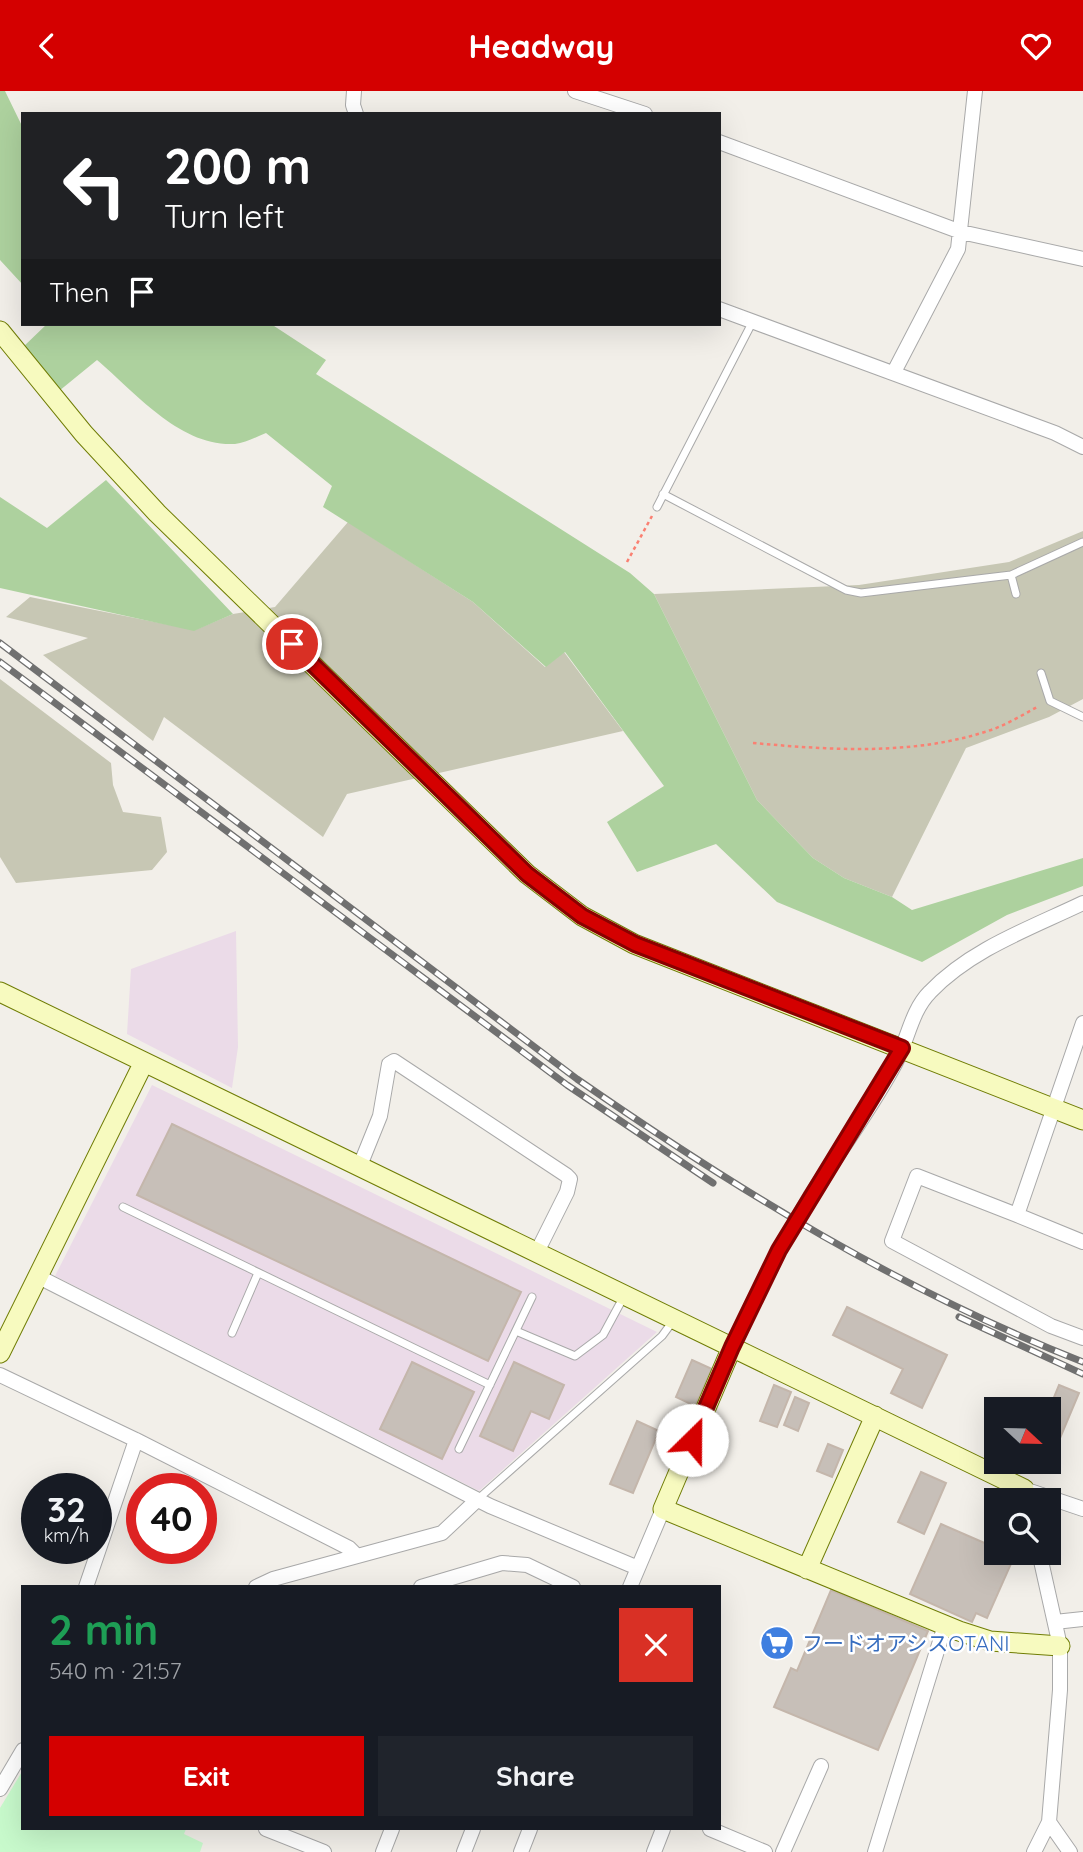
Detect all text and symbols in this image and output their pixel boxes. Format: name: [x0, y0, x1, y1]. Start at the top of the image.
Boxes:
text: Headway: [469, 26, 614, 66]
icon: back: [28, 27, 66, 65]
icon: heart: [1017, 27, 1055, 65]
text: 200 m: [164, 135, 311, 196]
icon: left: [49, 140, 140, 231]
text: Turn left: [164, 196, 285, 236]
icon: arrive: [123, 273, 161, 311]
text: Then: [49, 276, 109, 309]
pin: [262, 614, 322, 674]
icon: arrive: [273, 625, 311, 663]
north arrow: [984, 1397, 1060, 1473]
map controls: [984, 1397, 1061, 1565]
position arrow: [655, 1403, 729, 1477]
speed limit sign: 40: [126, 1473, 217, 1564]
text: 32: [47, 1487, 86, 1531]
button: search: [984, 1488, 1061, 1565]
text: km/h: [44, 1524, 89, 1547]
text: 2 min: [49, 1603, 158, 1656]
button: close: [619, 1608, 693, 1682]
supermarket icon: フードオアシスOTANI: [758, 1624, 796, 1662]
place label: フードオアシスOTANI: [802, 1630, 1010, 1656]
text: 540 m · 21:57: [49, 1656, 182, 1685]
button: Exit: [49, 1736, 364, 1816]
button: Share: [378, 1736, 693, 1816]

